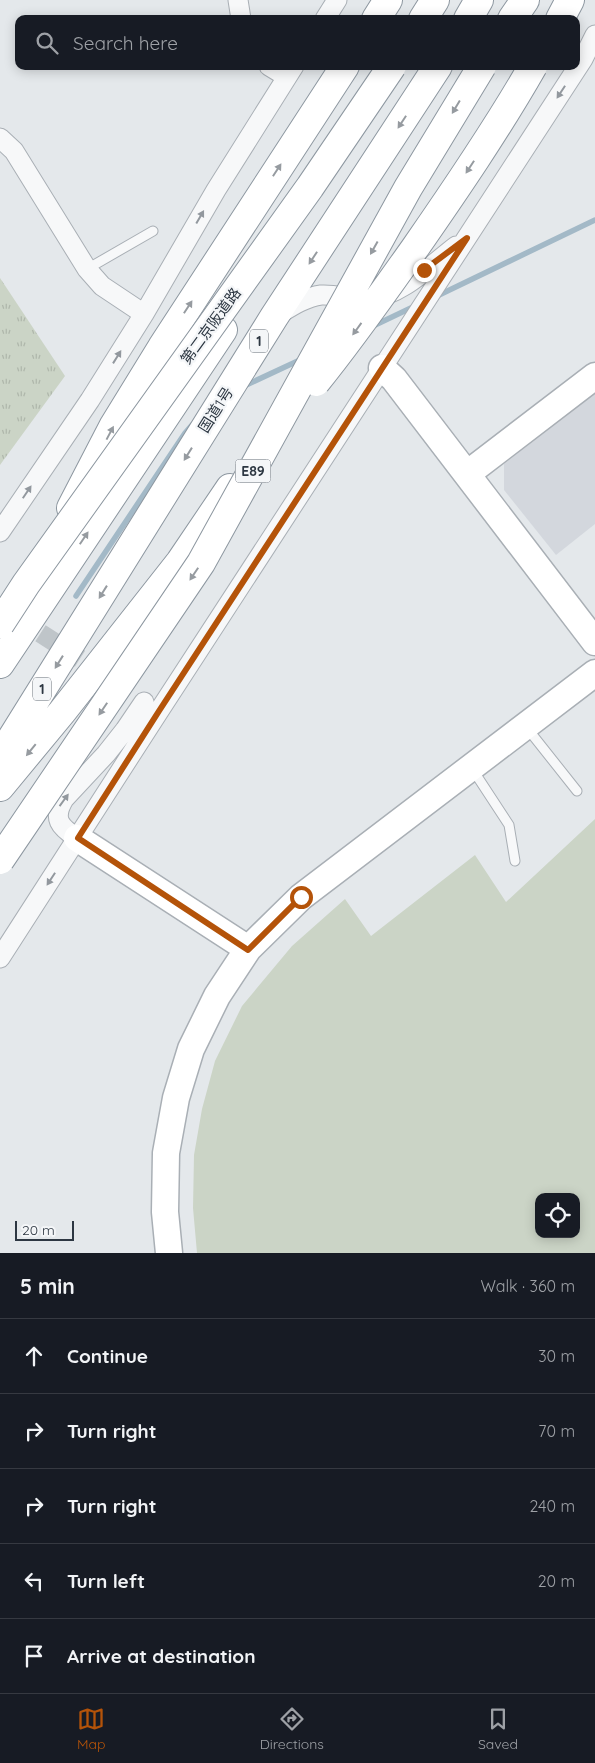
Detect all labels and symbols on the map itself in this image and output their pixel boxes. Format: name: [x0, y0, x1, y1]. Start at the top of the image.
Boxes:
one-way arrow: [556, 85, 566, 98]
one-way arrow: [451, 101, 460, 114]
one-way arrow: [397, 115, 406, 128]
one-way arrow: [465, 160, 475, 174]
one-way arrow: [272, 164, 282, 177]
one-way arrow: [196, 210, 205, 224]
one-way arrow: [370, 241, 379, 255]
one-way arrow: [308, 251, 317, 264]
route end: [413, 259, 436, 282]
street label: 第二京阪道路: [176, 284, 245, 368]
one-way arrow: [183, 300, 193, 313]
one-way arrow: [351, 322, 362, 335]
road number: 1: [250, 330, 268, 352]
one-way arrow: [113, 350, 122, 363]
street label: 国道1号: [194, 383, 237, 436]
one-way arrow: [106, 425, 114, 440]
one-way arrow: [184, 448, 193, 461]
road number: E89: [236, 460, 270, 482]
one-way arrow: [23, 485, 32, 499]
one-way arrow: [79, 531, 89, 545]
one-way arrow: [189, 567, 198, 580]
one-way arrow: [98, 586, 107, 599]
one-way arrow: [55, 655, 64, 668]
road number: 1: [33, 678, 51, 701]
one-way arrow: [98, 702, 108, 715]
one-way arrow: [26, 743, 37, 756]
one-way arrow: [59, 793, 69, 807]
one-way arrow: [46, 873, 56, 886]
route start: [290, 886, 313, 909]
scale bar: [15, 1218, 74, 1241]

